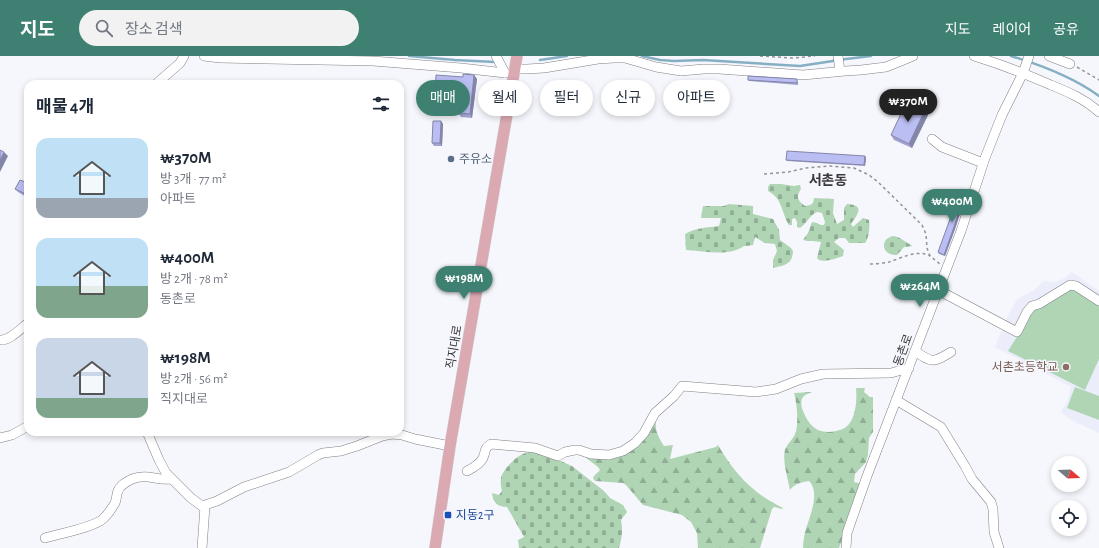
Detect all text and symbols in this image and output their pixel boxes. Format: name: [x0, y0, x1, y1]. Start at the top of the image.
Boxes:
search box: [79, 10, 359, 46]
icon: search: [93, 17, 115, 39]
text: 지도: [20, 21, 55, 40]
text: 장소 검색: [125, 22, 183, 37]
text: 지도: [945, 23, 971, 37]
text: 레이어: [993, 23, 1031, 37]
text: 공유: [1053, 23, 1079, 37]
chip: 매매: [416, 80, 470, 116]
chip: 월세: [478, 80, 532, 116]
chip: 필터: [540, 80, 593, 116]
chip: 신규: [601, 80, 655, 116]
chip: 아파트: [663, 80, 730, 116]
pin: ₩370M: [880, 89, 936, 123]
icon: filters: [370, 93, 392, 115]
text: ₩370M: [888, 95, 928, 108]
text: 매물 4개: [36, 98, 94, 115]
text: ₩370M: [160, 149, 212, 166]
place label: 주유소: [459, 153, 492, 165]
icon: home: [68, 154, 116, 202]
marker: 주유소: [446, 154, 456, 164]
text: 방 3개 · 77 m²: [160, 173, 227, 186]
district label: 서촌동: [809, 173, 847, 188]
pin: ₩400M: [924, 189, 980, 223]
text: 아파트: [160, 193, 196, 206]
text: ₩400M: [931, 195, 973, 208]
text: ₩400M: [160, 249, 214, 266]
icon: home: [68, 254, 116, 302]
pin: ₩198M: [436, 266, 492, 300]
text: ₩198M: [445, 272, 483, 285]
text: 방 2개 · 78 m²: [160, 273, 228, 286]
pin: ₩264M: [892, 274, 948, 308]
text: ₩264M: [900, 280, 940, 293]
text: 동촌로: [160, 293, 196, 306]
street label: 직지대로: [444, 324, 464, 370]
street label: 동촌로: [892, 332, 914, 368]
text: ₩198M: [160, 349, 211, 366]
icon: home: [68, 354, 116, 402]
place label: 서촌초등학교: [992, 360, 1058, 373]
marker: 서촌초등학교: [1061, 362, 1071, 372]
text: 방 2개 · 56 m²: [160, 373, 228, 386]
text: 직지대로: [160, 393, 208, 406]
north arrow: [1051, 456, 1087, 492]
map controls: [1051, 456, 1087, 536]
button: locate: [1051, 500, 1087, 536]
place label: 지동2구: [456, 509, 495, 521]
marker: 지동2구: [443, 510, 453, 520]

